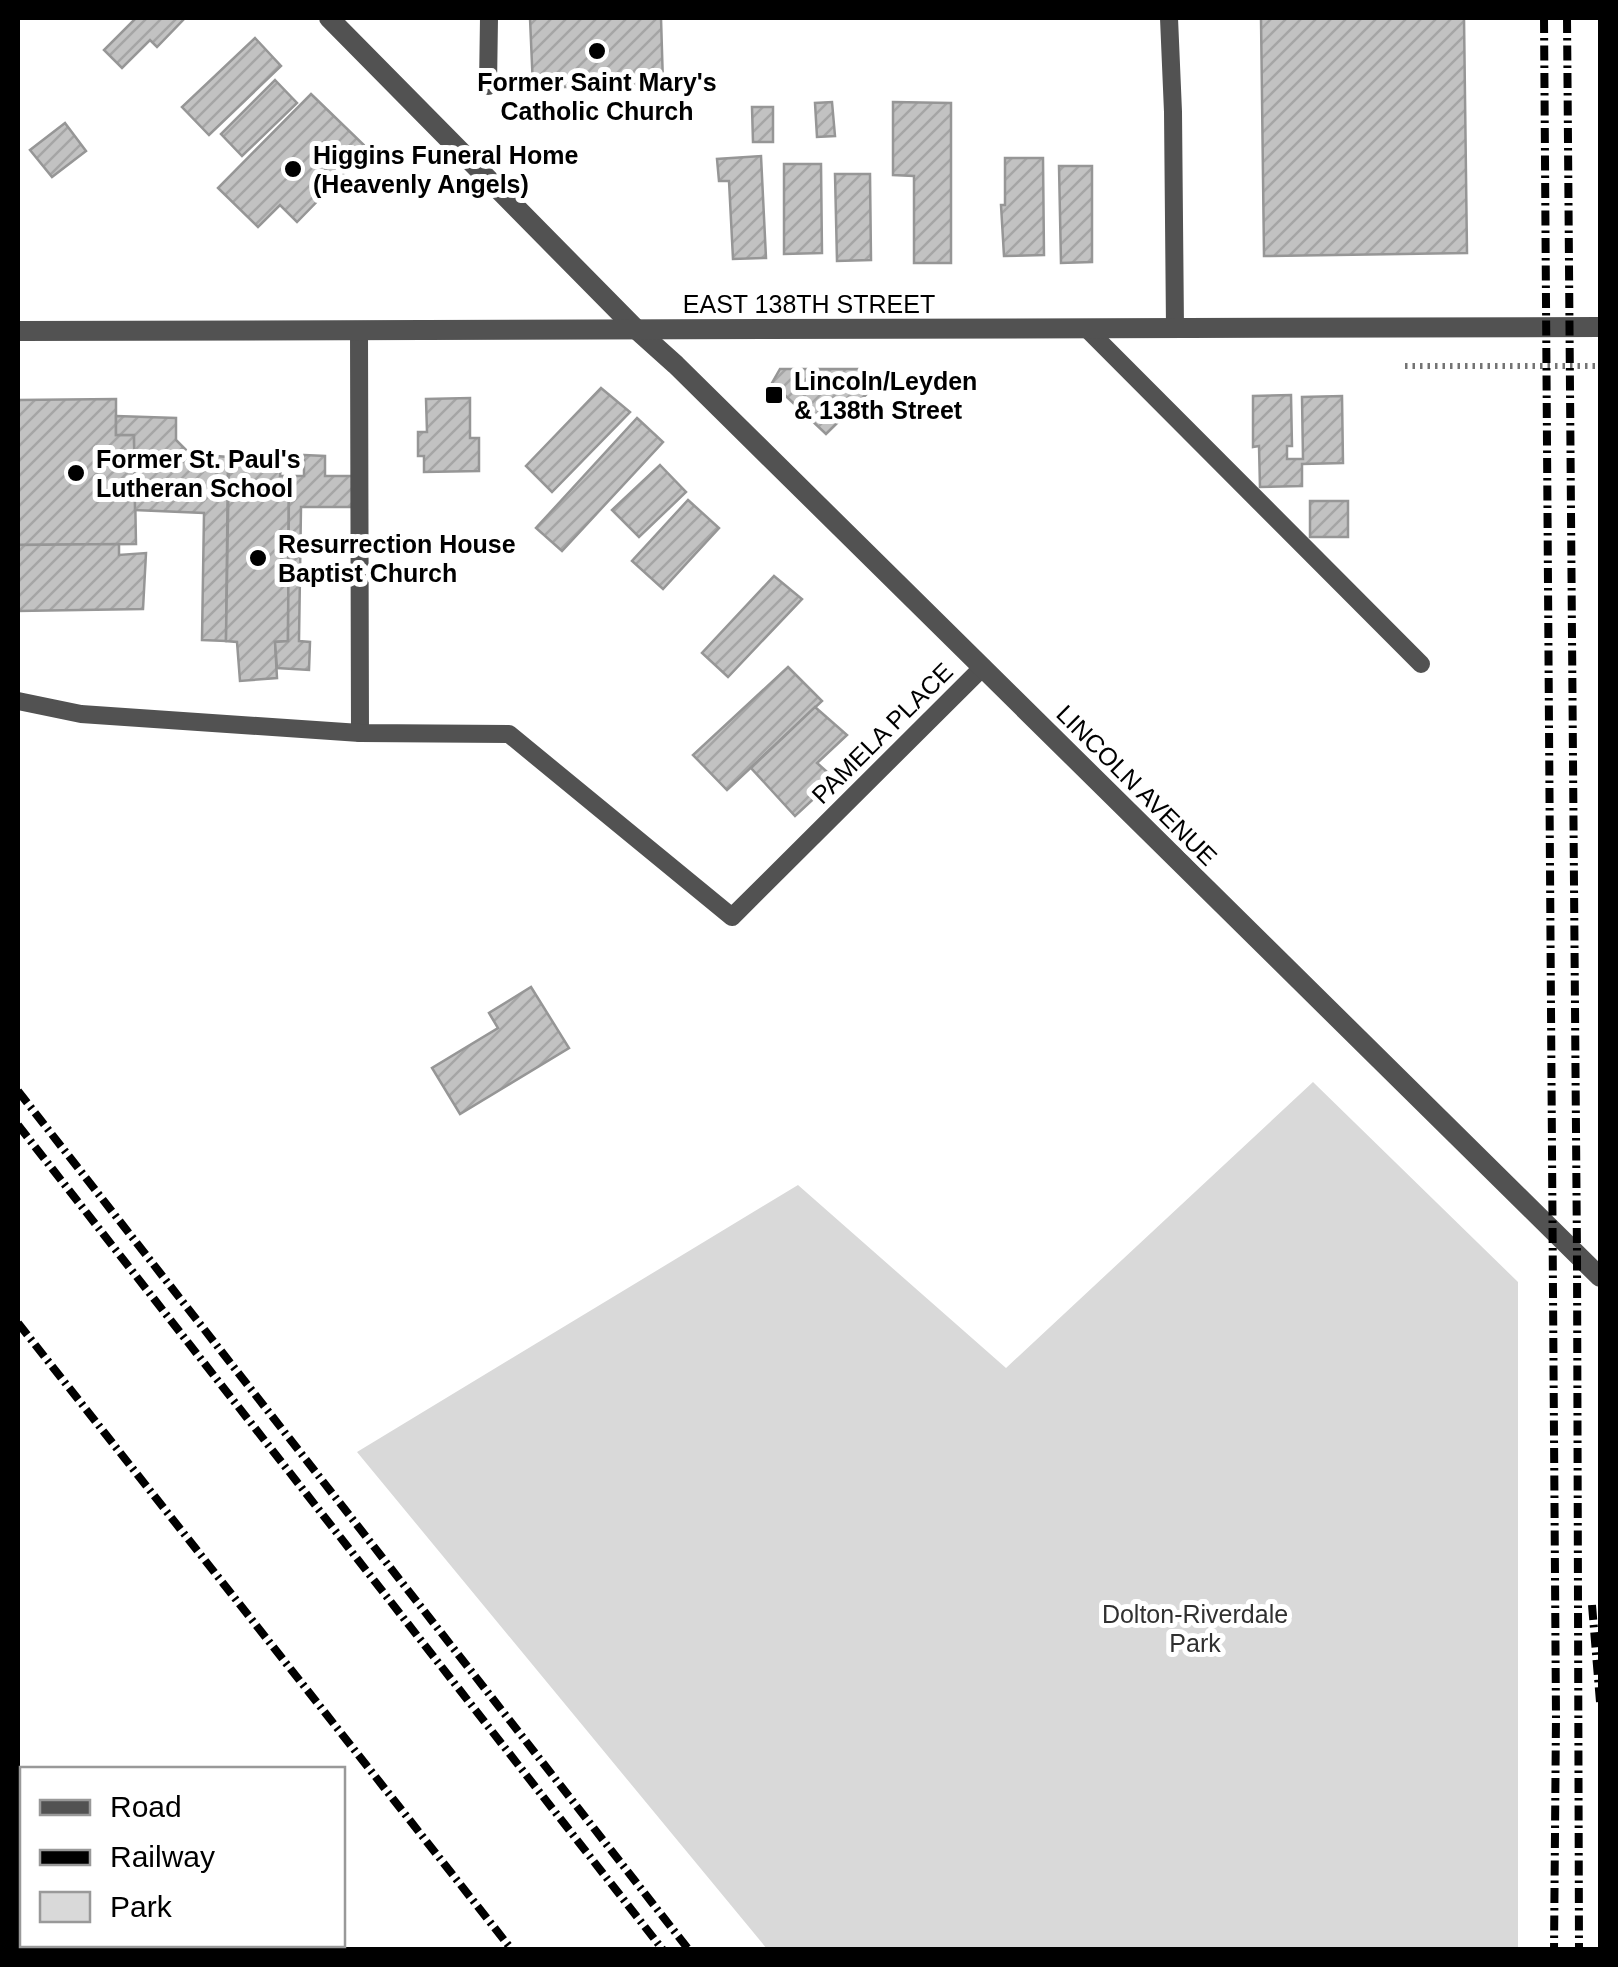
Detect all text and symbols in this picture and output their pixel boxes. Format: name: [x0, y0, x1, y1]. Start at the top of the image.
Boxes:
marker: Former Saint Mary's Catholic Church: [586, 40, 608, 62]
place label: Former Saint Mary's Catholic Church: [477, 68, 717, 125]
place label: Higgins Funeral Home (Heavenly Angels): [313, 141, 578, 198]
marker: Higgins Funeral Home (Heavenly Angels): [282, 158, 304, 180]
street label: EAST 138TH STREET: [683, 290, 935, 318]
place label: Lincoln/Leyden & 138th Street: [794, 367, 977, 424]
marker: Lincoln/Leyden & 138th Street: [763, 384, 785, 406]
place label: Former St. Paul's Lutheran School: [96, 445, 301, 502]
marker: Former St. Paul's Lutheran School: [65, 462, 87, 484]
place label: Resurrection House Baptist Church: [278, 530, 516, 587]
marker: Resurrection House Baptist Church: [247, 547, 269, 569]
street label: PAMELA PLACE: [806, 657, 958, 809]
street label: LINCOLN AVENUE: [1051, 699, 1223, 871]
park label: Dolton-Riverdale Park: [1102, 1600, 1288, 1657]
legend: [20, 1767, 345, 1947]
text: Road: [110, 1790, 182, 1823]
text: Railway: [110, 1840, 215, 1873]
text: Park: [110, 1890, 173, 1923]

